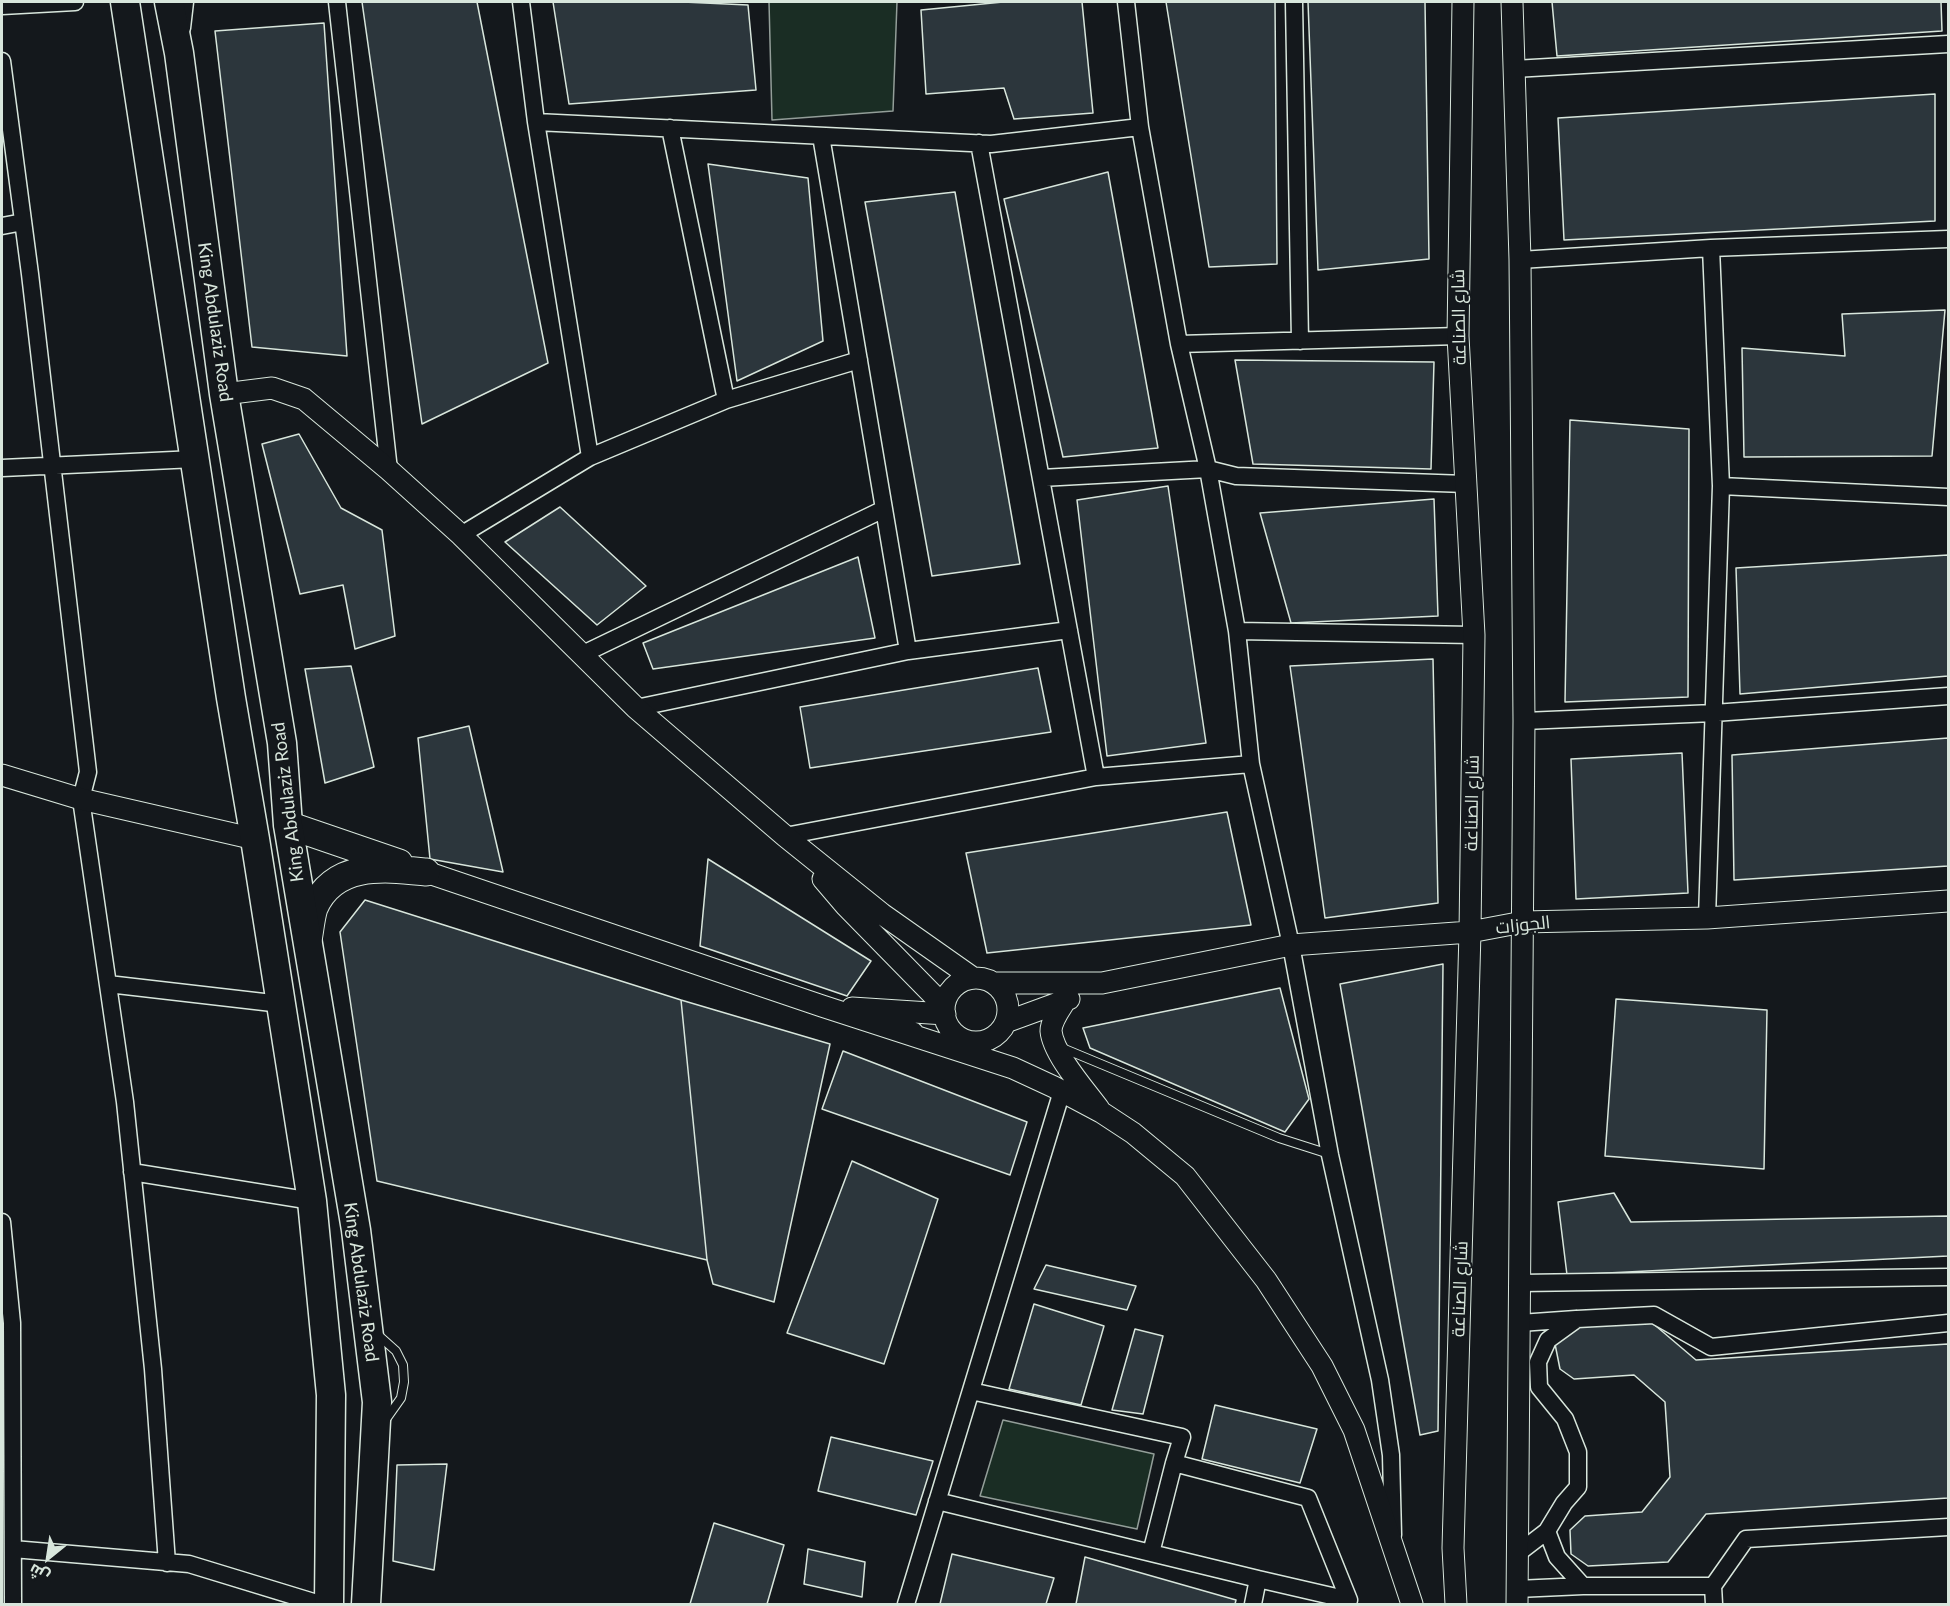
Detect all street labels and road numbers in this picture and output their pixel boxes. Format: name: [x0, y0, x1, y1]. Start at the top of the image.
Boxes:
street label: King Abdulaziz Road: [193, 241, 237, 403]
street label: شارع الصناعة: [1447, 269, 1471, 365]
street label: King Abdulaziz Road: [267, 721, 309, 883]
street label: شارع الصناعة: [1460, 755, 1484, 851]
street label: الجوزات: [1495, 911, 1551, 939]
street label: King Abdulaziz Road: [339, 1201, 383, 1363]
street label: شارع الصناعة: [1448, 1241, 1472, 1337]

